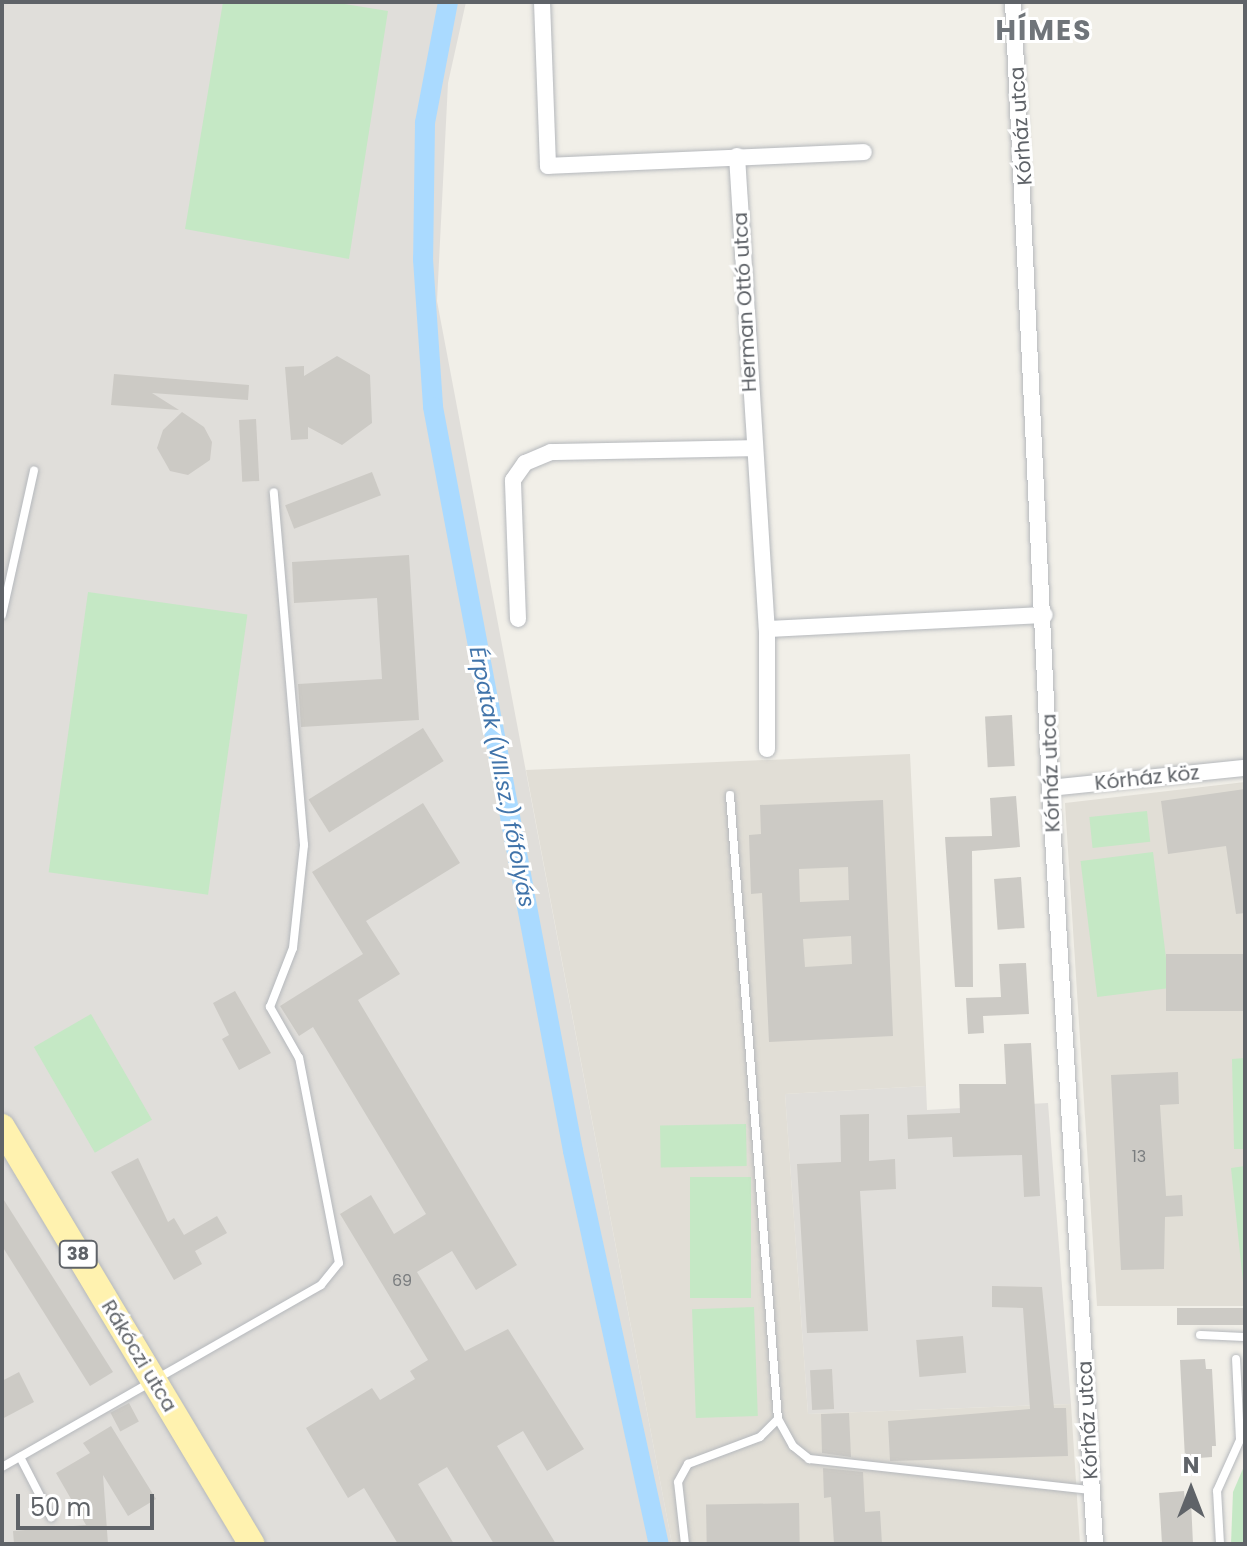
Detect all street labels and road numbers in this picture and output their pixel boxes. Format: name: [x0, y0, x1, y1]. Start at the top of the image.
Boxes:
street label: Kórház utca: [1005, 66, 1037, 186]
street label: Herman Ottó utca: [728, 211, 762, 393]
street label: Kórház utca: [1037, 713, 1065, 833]
street label: Kórház köz: [1093, 761, 1201, 795]
road number: 38: [58, 1240, 98, 1268]
street label: Rákóczi utca: [96, 1296, 182, 1416]
street label: Kórház utca: [1073, 1360, 1103, 1480]

